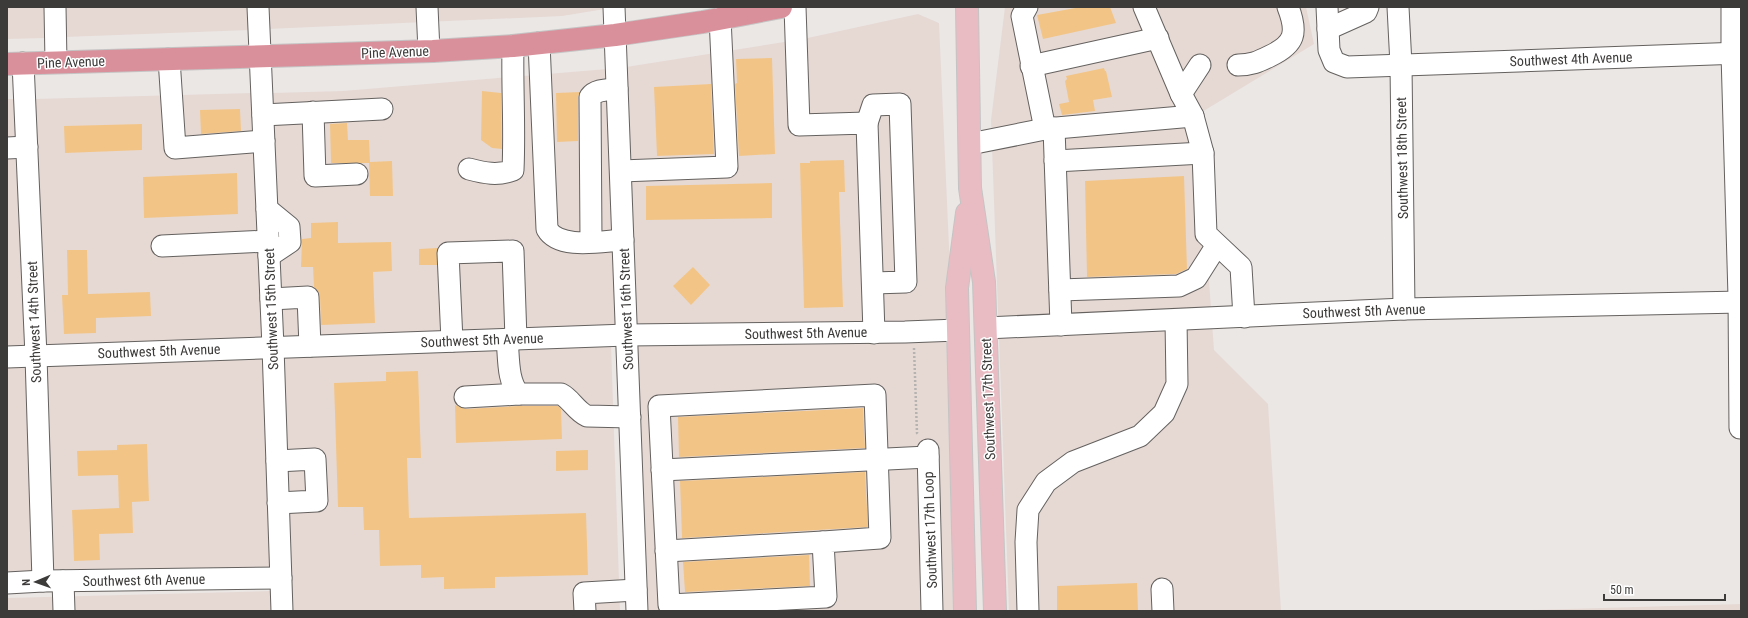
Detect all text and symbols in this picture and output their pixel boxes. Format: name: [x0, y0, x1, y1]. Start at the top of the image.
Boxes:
street label: Pine Avenue: [361, 43, 430, 61]
street label: Southwest 4th Avenue: [1509, 49, 1633, 69]
street label: Pine Avenue: [37, 53, 106, 71]
street label: Southwest 18th Street: [1393, 97, 1411, 219]
street label: Southwest 15th Street: [261, 248, 281, 370]
street label: Southwest 16th Street: [616, 248, 636, 370]
street label: Southwest 14th Street: [24, 261, 44, 383]
street label: Southwest 5th Avenue: [1302, 301, 1426, 321]
street label: Southwest 5th Avenue: [745, 324, 868, 342]
street label: Southwest 5th Avenue: [420, 330, 544, 350]
street label: Southwest 17th Street: [978, 338, 998, 460]
street label: Southwest 5th Avenue: [97, 341, 221, 361]
street label: Southwest 17th Loop: [920, 471, 940, 589]
north arrow: [16, 562, 56, 602]
street label: Southwest 6th Avenue: [83, 571, 206, 589]
scale bar: [1604, 576, 1725, 602]
text: N: [20, 578, 33, 586]
text: 50 m: [1610, 583, 1634, 597]

